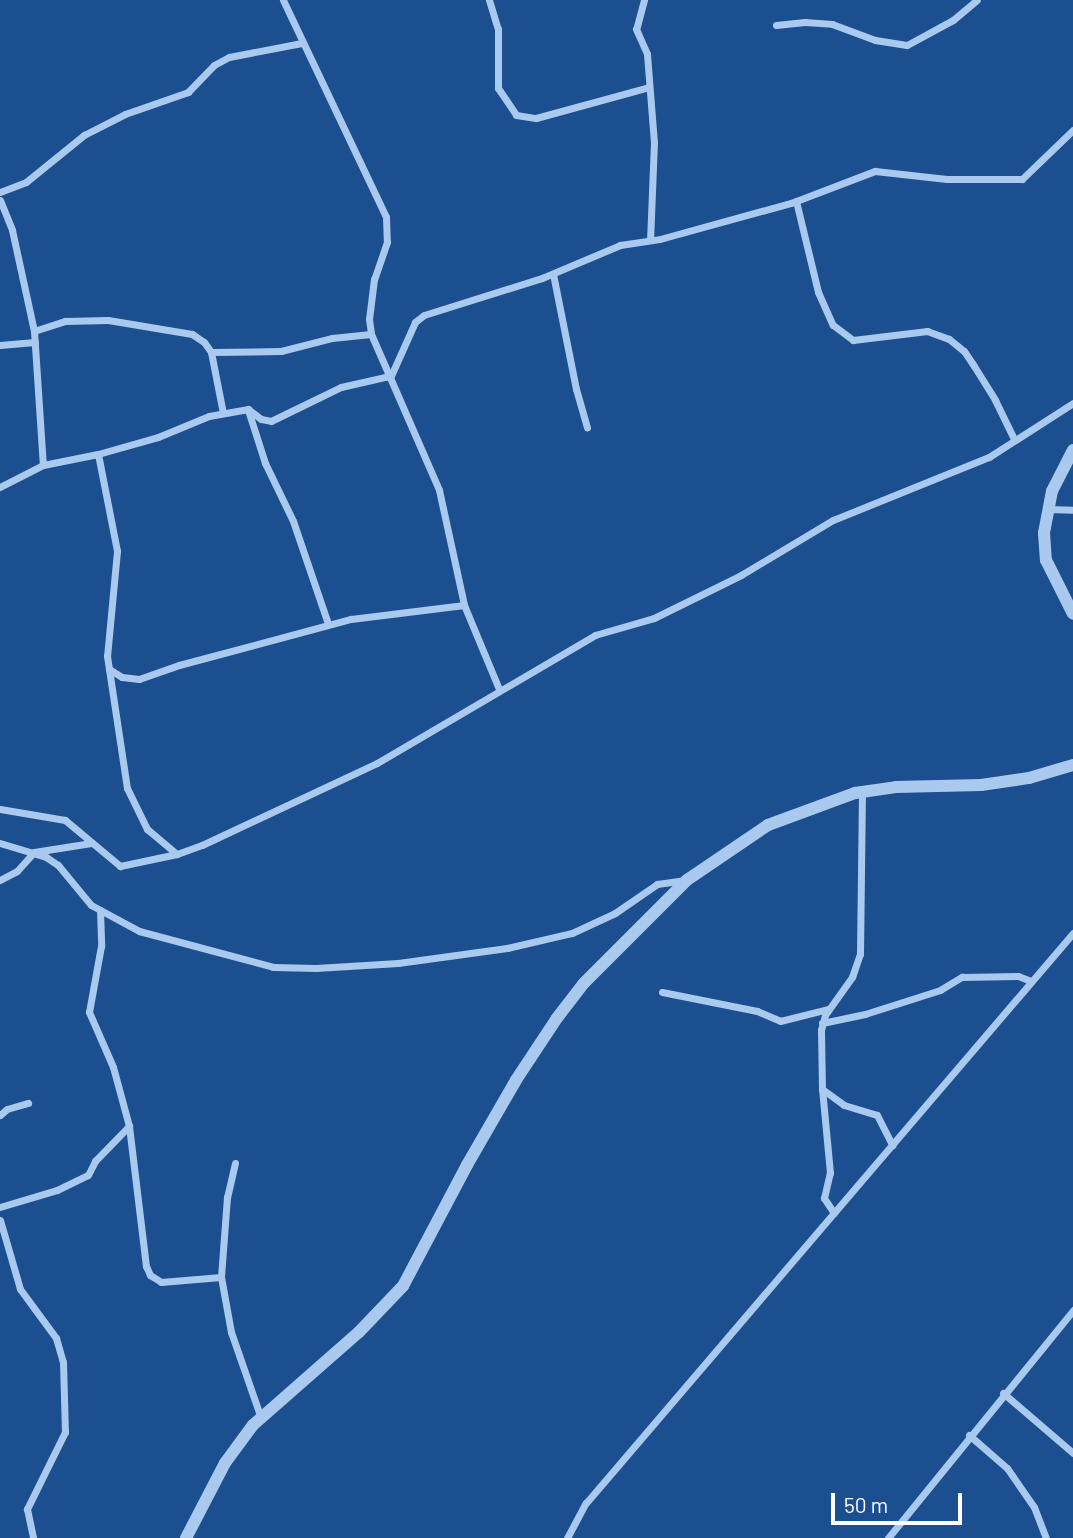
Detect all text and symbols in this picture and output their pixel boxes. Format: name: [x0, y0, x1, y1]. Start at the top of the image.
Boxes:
scale bar: [835, 1478, 966, 1522]
text: 50 m: [844, 1492, 888, 1517]

